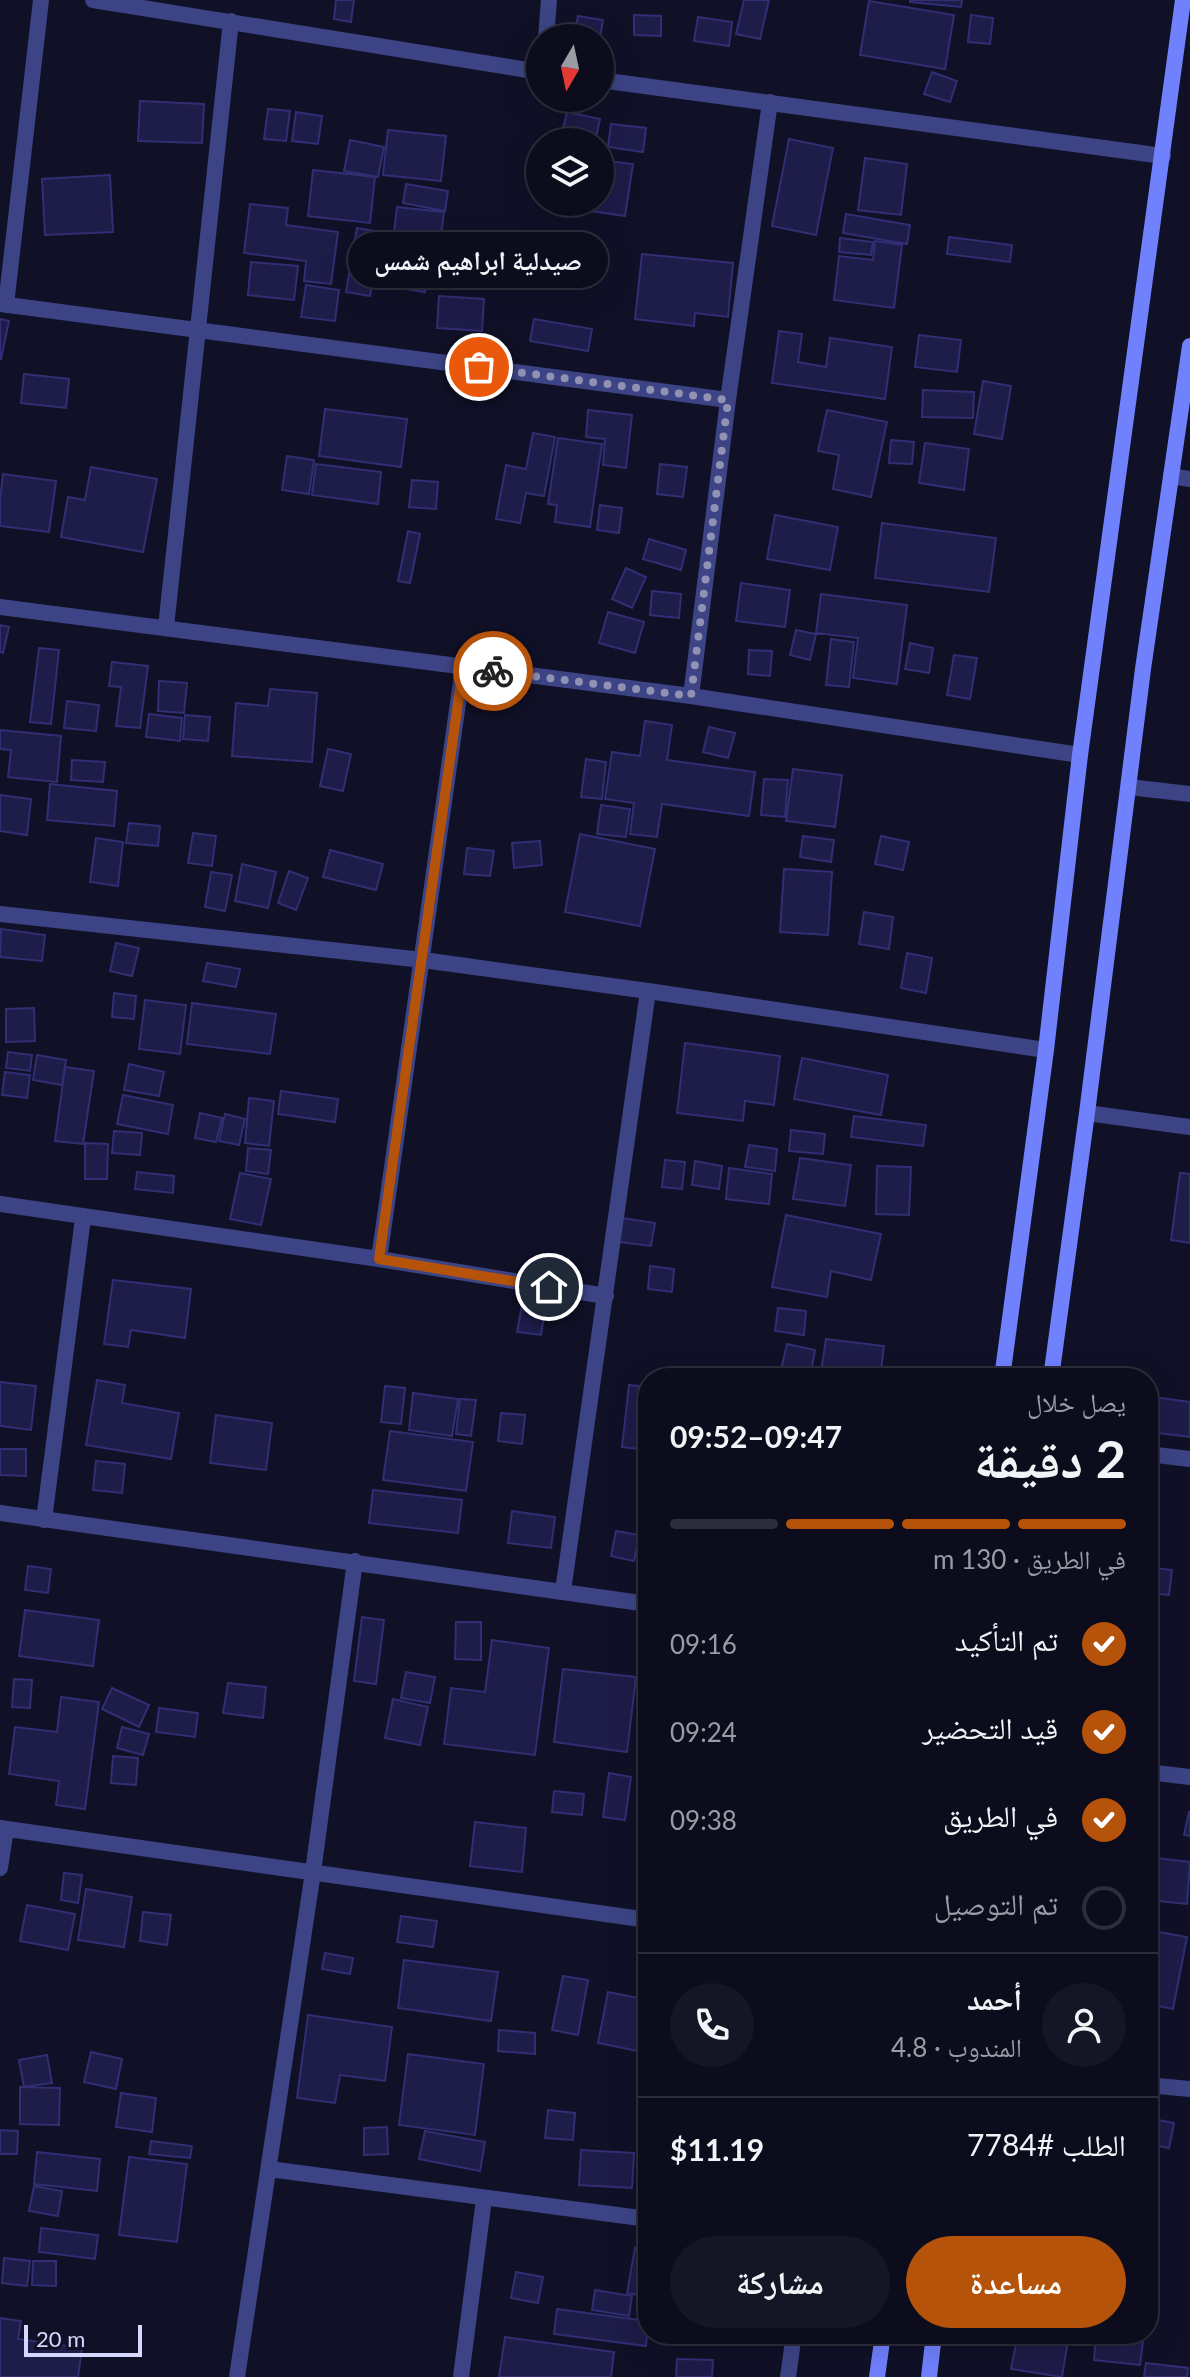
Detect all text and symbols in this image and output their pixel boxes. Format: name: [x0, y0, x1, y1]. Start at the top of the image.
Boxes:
north arrow: [526, 24, 614, 112]
map controls: [526, 24, 614, 216]
button: layers: [526, 128, 614, 216]
callout: صيدلية ابراهيم شمس: [349, 231, 609, 287]
text: صيدلية ابراهيم شمس: [374, 244, 582, 276]
pin: [445, 333, 513, 401]
icon: bag: [457, 345, 501, 389]
courier: [453, 631, 533, 711]
icon: bike: [471, 649, 515, 693]
pin: [515, 1253, 583, 1321]
icon: home: [527, 1265, 571, 1309]
text: يصل خلال: [1027, 1386, 1126, 1418]
text: 09:47–09:52: [670, 1418, 842, 1454]
text: 2 دقيقة: [974, 1427, 1126, 1489]
text: في الطريق · 130 m: [933, 1543, 1126, 1575]
text: تم التأكيد: [955, 1621, 1058, 1657]
icon: check: [1082, 1622, 1126, 1666]
text: 09:16: [670, 1628, 737, 1660]
text: قيد التحضير: [922, 1709, 1058, 1745]
icon: check: [1082, 1710, 1126, 1754]
text: 09:24: [670, 1716, 737, 1748]
text: في الطريق: [943, 1797, 1058, 1833]
icon: check: [1082, 1798, 1126, 1842]
text: 09:38: [670, 1804, 737, 1836]
text: تم التوصيل: [934, 1885, 1058, 1921]
text: أحمد: [967, 1980, 1022, 2016]
button: phone: [670, 1983, 754, 2067]
button: person: [1042, 1983, 1126, 2067]
text: المندوب · 4.8: [891, 2031, 1022, 2063]
text: الطلب #7784: [967, 2126, 1126, 2162]
text: $11.19: [670, 2131, 764, 2167]
button: مشاركة: [670, 2236, 890, 2328]
button: مساعدة: [906, 2236, 1126, 2328]
scale bar: [24, 2321, 142, 2357]
text: 20 m: [36, 2325, 85, 2352]

